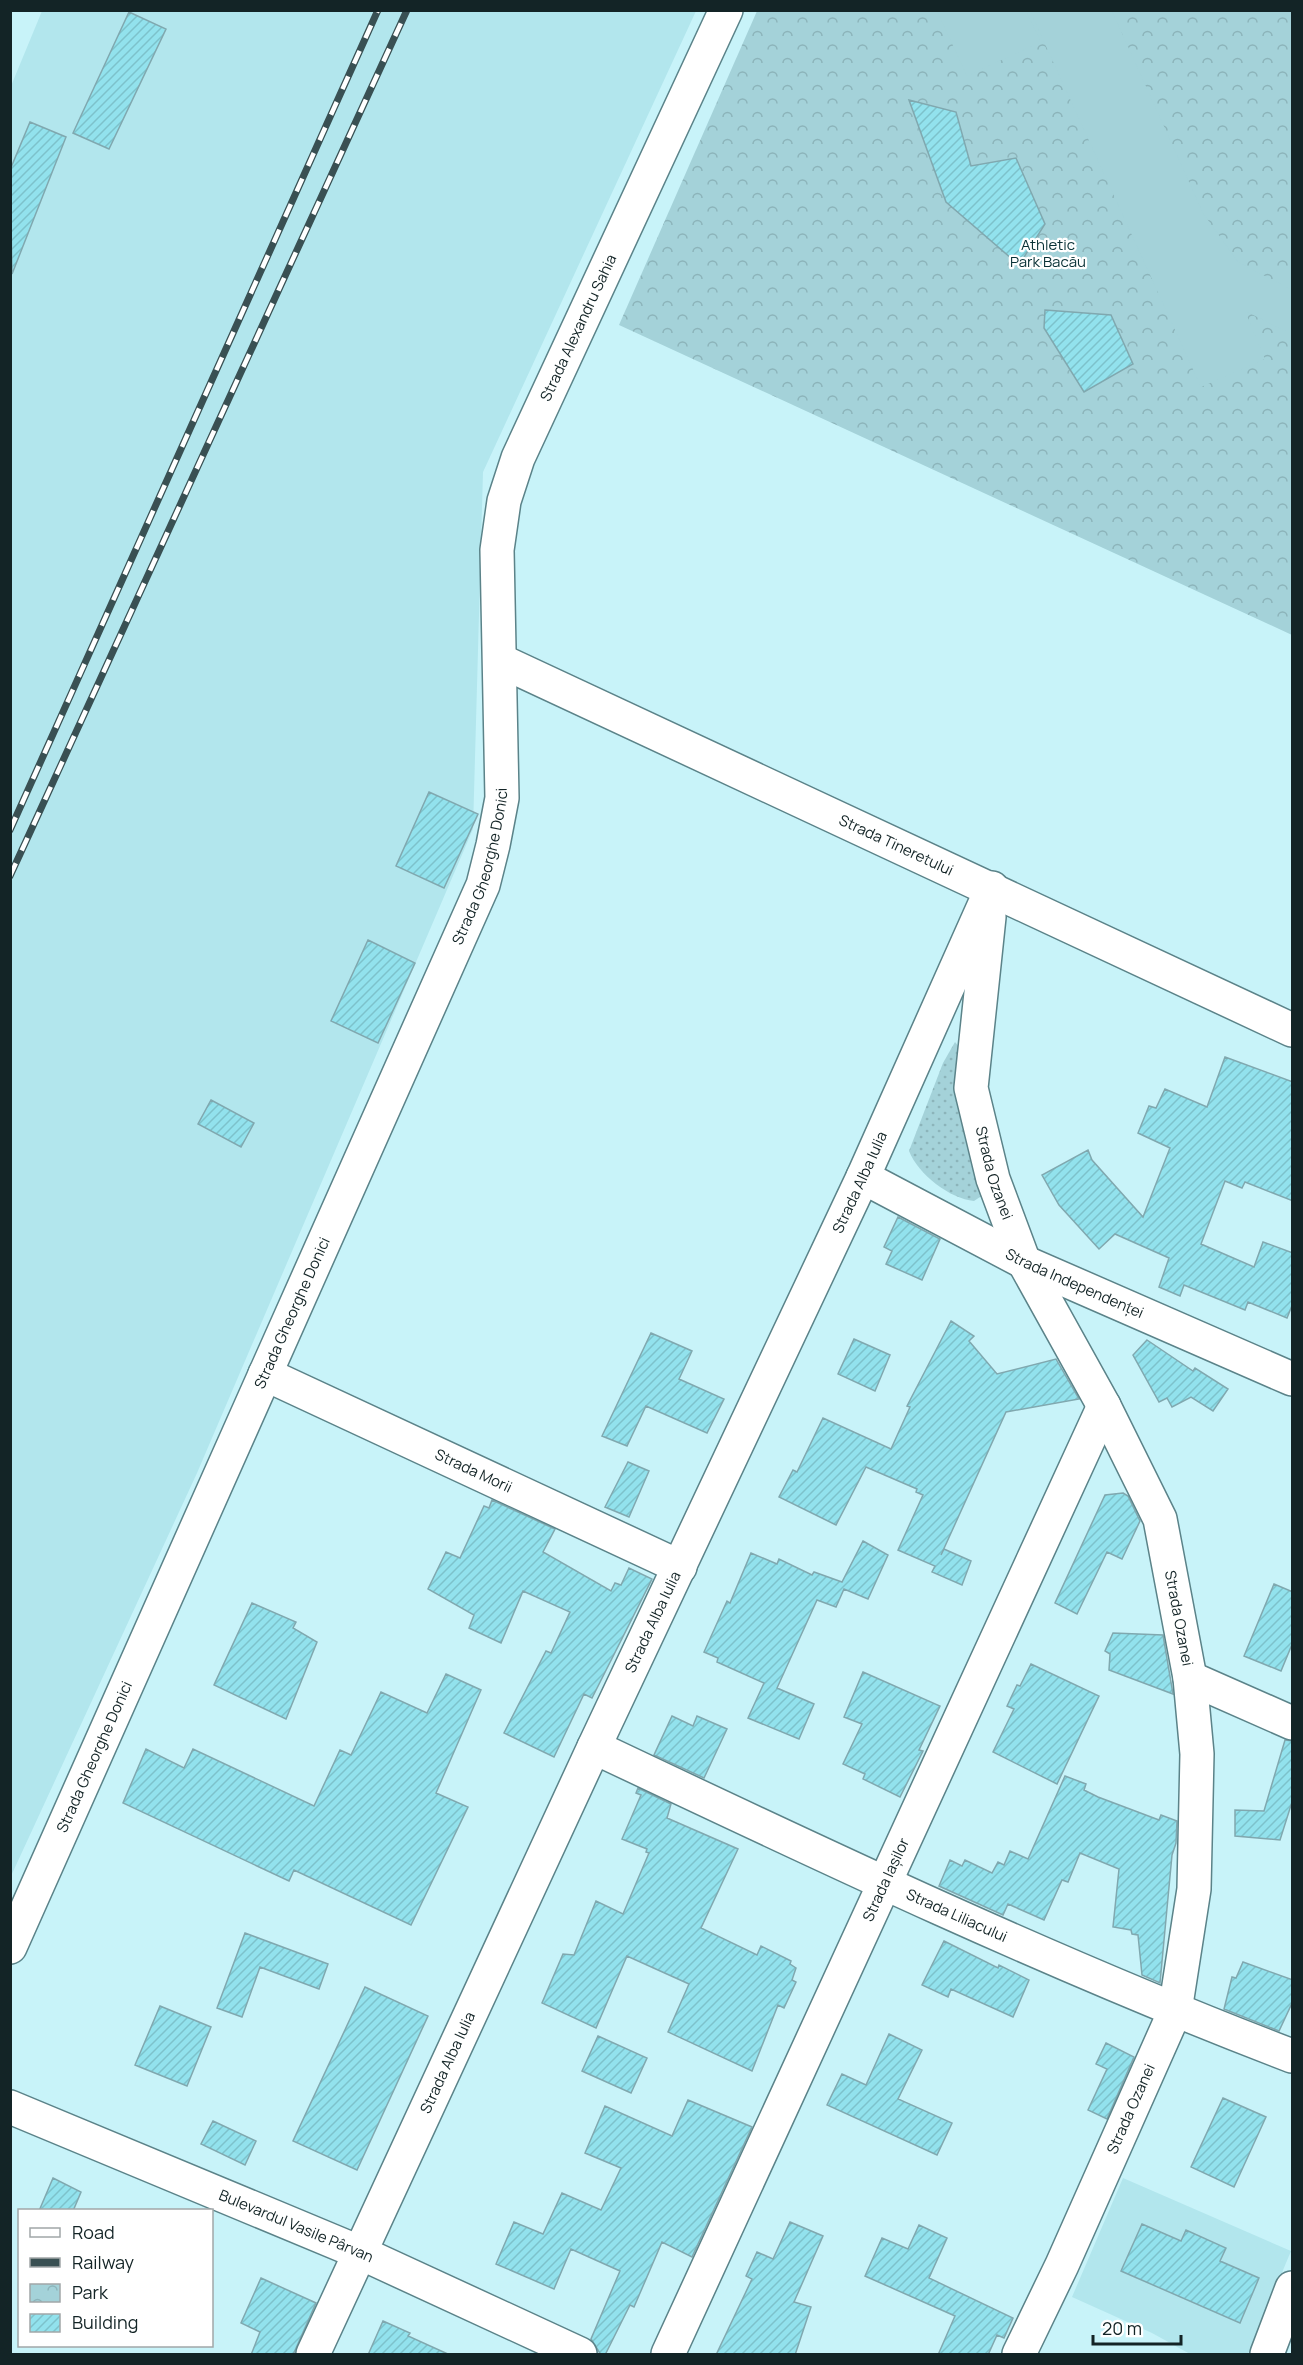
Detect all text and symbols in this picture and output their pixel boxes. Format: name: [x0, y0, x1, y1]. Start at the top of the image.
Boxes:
park label: Athletic Park Bacău: [1010, 234, 1086, 272]
street label: Strada Alexandru Sahia: [535, 251, 621, 404]
street label: Strada Gheorghe Donici: [447, 788, 512, 948]
street label: Strada Tineretului: [836, 809, 957, 881]
street label: Strada Ozanei: [971, 1124, 1018, 1223]
street label: Strada Alba Iulia: [827, 1128, 892, 1237]
street label: Strada Gheorghe Donici: [249, 1234, 335, 1392]
street label: Strada Independenței: [1002, 1243, 1147, 1323]
street label: Strada Morii: [432, 1444, 516, 1498]
street label: Strada Alba Iulia: [620, 1568, 685, 1676]
street label: Strada Ozanei: [1160, 1569, 1199, 1668]
street label: Strada Gheorghe Donici: [51, 1678, 137, 1836]
street label: Strada Iașilor: [857, 1834, 914, 1925]
street label: Strada Liliacului: [903, 1883, 1011, 1947]
street label: Strada Alba Iulia: [415, 2008, 480, 2117]
street label: Strada Ozanei: [1101, 2060, 1160, 2157]
street label: Bulevardul Vasile Pârvan: [216, 2184, 377, 2267]
legend: [18, 2209, 213, 2347]
text: Road: [72, 2220, 115, 2244]
text: Railway: [72, 2250, 134, 2274]
text: Park: [72, 2280, 109, 2304]
scale bar: [1093, 2308, 1182, 2346]
text: Building: [72, 2310, 138, 2334]
text: 20 m: [1102, 2316, 1142, 2340]

